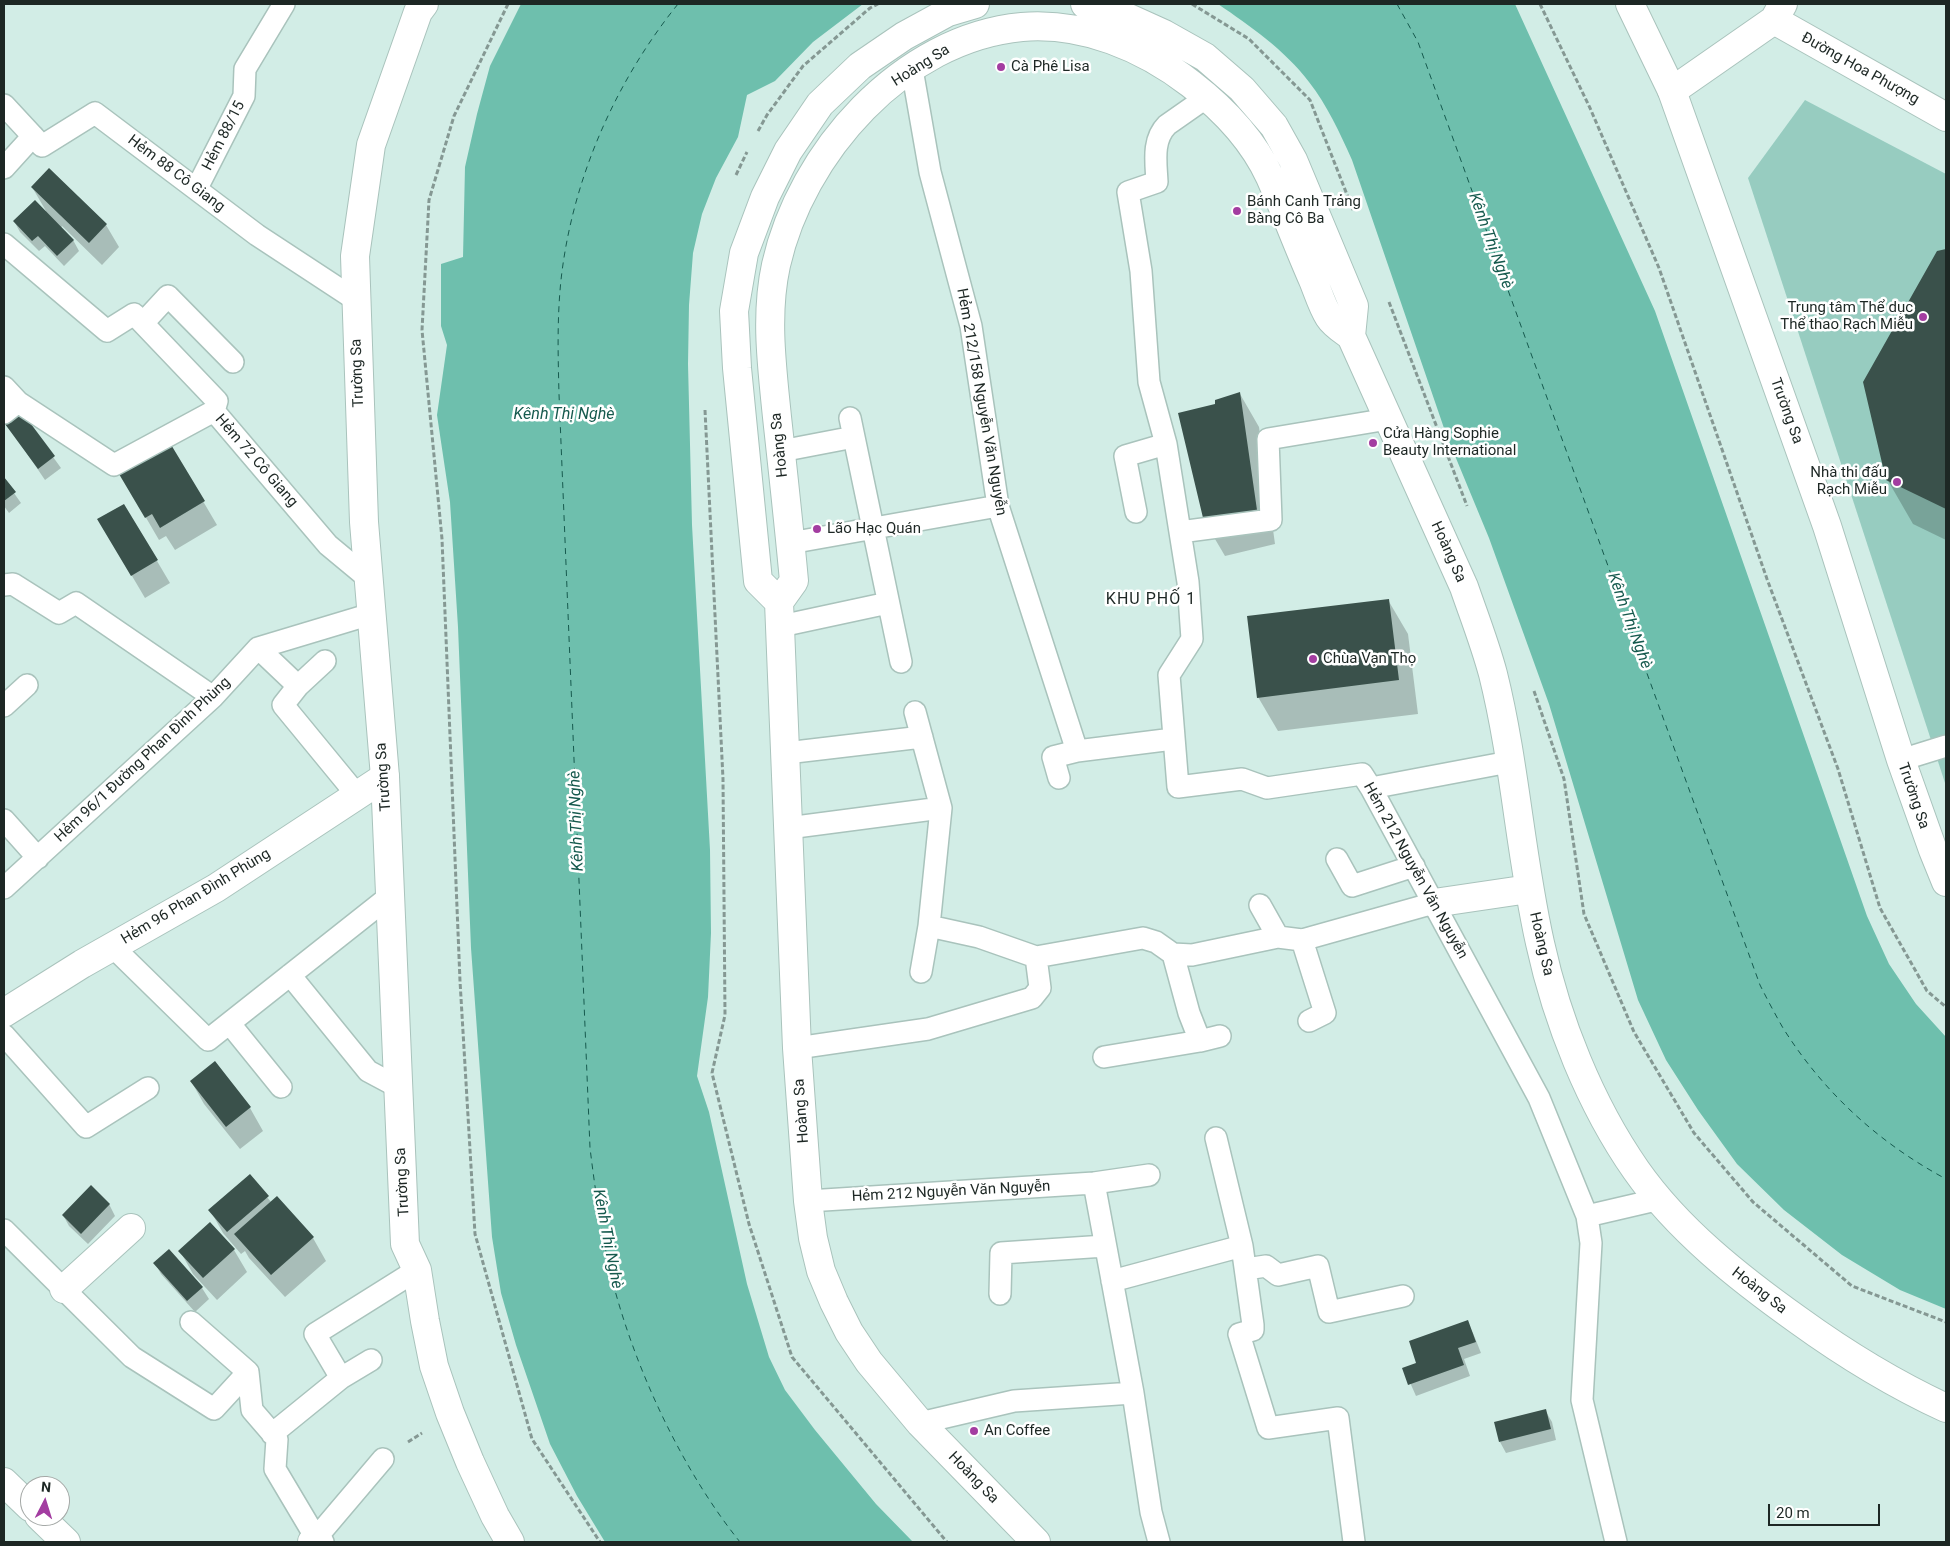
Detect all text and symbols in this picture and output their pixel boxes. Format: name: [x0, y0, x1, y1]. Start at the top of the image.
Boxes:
street label: Đường Hoa Phượng: [1798, 29, 1922, 109]
street label: Hoàng Sa: [889, 41, 953, 91]
place label: Cà Phê Lisa: [1011, 58, 1090, 76]
marker: Cà Phê Lisa: [995, 61, 1007, 73]
street label: Hẻm 88/15: [199, 98, 249, 174]
street label: Hẻm 88 Cô Giang: [124, 132, 228, 216]
water label: Kênh Thị Nghè: [1464, 190, 1516, 292]
place label: Bánh Canh Trảng Bàng Cô Ba: [1247, 193, 1361, 228]
marker: Bánh Canh Trảng Bàng Cô Ba: [1231, 205, 1243, 217]
street label: Hẻm 212/158 Nguyễn Văn Nguyễn: [952, 287, 1010, 517]
place label: Trung tâm Thể dục Thể thao Rạch Miễu: [1780, 299, 1913, 334]
marker: Trung tâm Thể dục Thể thao Rạch Miễu: [1917, 311, 1929, 323]
street label: Trường Sa: [348, 338, 368, 408]
street label: Trường Sa: [1766, 376, 1806, 446]
water label: Kênh Thị Nghè: [514, 405, 614, 425]
street label: Hẻm 72 Cô Giang: [211, 411, 301, 511]
street label: Hoàng Sa: [768, 412, 792, 478]
place label: Cửa Hàng Sophie Beauty International: [1383, 425, 1516, 460]
marker: Cửa Hàng Sophie Beauty International: [1367, 437, 1379, 449]
place label: Nhà thi đấu Rạch Miễu: [1810, 464, 1887, 499]
marker: Nhà thi đấu Rạch Miễu: [1891, 476, 1903, 488]
street label: Hoàng Sa: [1427, 519, 1469, 585]
place label: Lão Hạc Quán: [827, 520, 921, 538]
marker: Lão Hạc Quán: [811, 523, 823, 535]
water label: Kênh Thị Nghè: [1603, 570, 1655, 672]
district label: KHU PHỐ 1: [1105, 590, 1197, 610]
place label: Chùa Vạn Thọ: [1323, 650, 1416, 668]
marker: Chùa Vạn Thọ: [1307, 653, 1319, 665]
street label: Hẻm 96/1 Đường Phan Đình Phùng: [51, 674, 235, 846]
street label: Trường Sa: [373, 742, 395, 812]
street label: Trường Sa: [1893, 761, 1933, 831]
water label: Kênh Thị Nghè: [566, 770, 588, 872]
street label: Hẻm 212 Nguyễn Văn Nguyễn: [1359, 780, 1471, 962]
street label: Hẻm 96 Phan Đình Phùng: [118, 845, 274, 949]
street label: Hoàng Sa: [1525, 910, 1557, 978]
street label: Hoàng Sa: [791, 1078, 813, 1144]
street label: Trường Sa: [392, 1147, 414, 1217]
street label: Hẻm 212 Nguyễn Văn Nguyễn: [851, 1178, 1051, 1206]
water label: Kênh Thị Nghè: [588, 1188, 626, 1290]
street label: Hoàng Sa: [1728, 1264, 1790, 1318]
place label: An Coffee: [984, 1422, 1050, 1440]
marker: An Coffee: [968, 1425, 980, 1437]
street label: Hoàng Sa: [944, 1448, 1002, 1508]
north arrow: [20, 1476, 70, 1526]
text: N: [41, 1479, 52, 1495]
scale bar: [1770, 1494, 1882, 1526]
text: 20 m: [1776, 1504, 1810, 1522]

